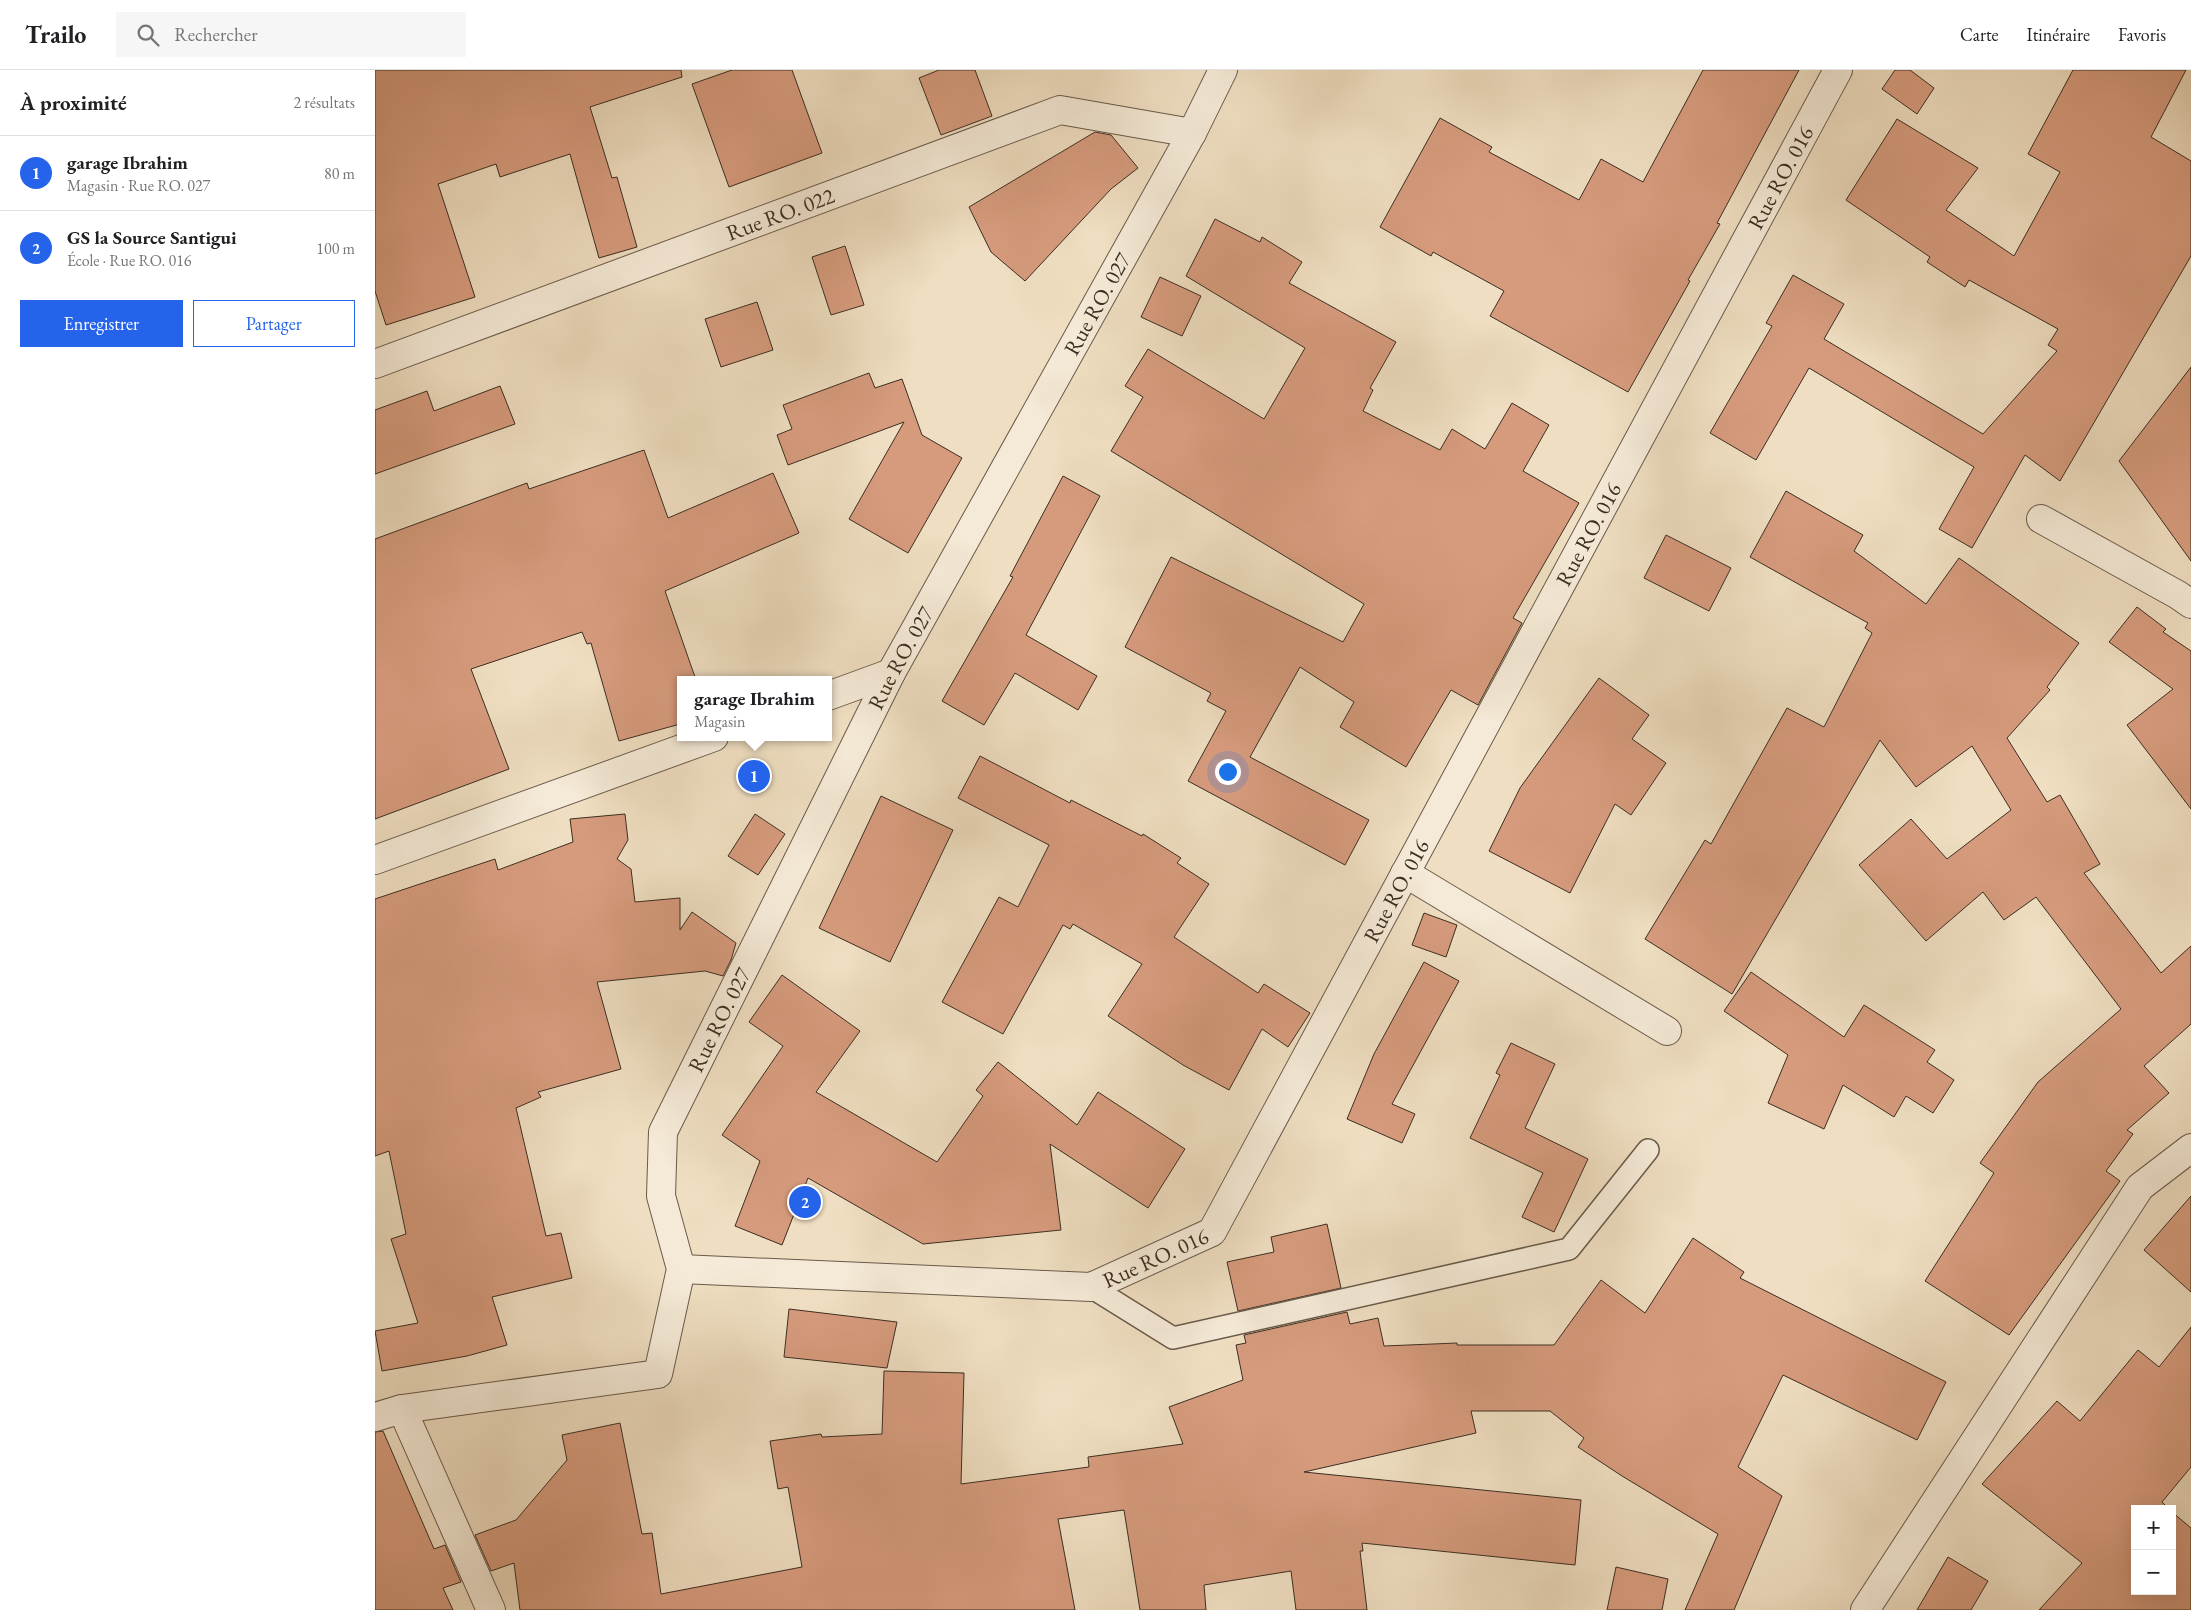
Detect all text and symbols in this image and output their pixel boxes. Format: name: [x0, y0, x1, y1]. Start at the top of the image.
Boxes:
search box: [116, 12, 466, 57]
text: Trailo: [25, 19, 86, 50]
icon: search: [134, 21, 162, 49]
text: Rechercher: [174, 22, 258, 47]
text: Carte: [1960, 23, 1999, 46]
text: Itinéraire: [2027, 23, 2090, 46]
text: Favoris: [2118, 23, 2166, 46]
text: À proximité: [20, 89, 127, 116]
text: 2 résultats: [293, 92, 355, 113]
street label: Rue RO. 016: [1740, 120, 1820, 234]
text: garage Ibrahim: [67, 150, 188, 175]
text: 1: [32, 163, 40, 184]
text: 80 m: [324, 163, 355, 184]
text: Magasin · Rue RO. 027: [67, 175, 210, 196]
street label: Rue RO. 022: [722, 180, 839, 247]
text: GS la Source Santigui: [67, 225, 237, 250]
text: 2: [32, 238, 40, 259]
text: 100 m: [316, 238, 355, 259]
street label: Rue RO. 027: [1057, 247, 1137, 360]
text: École · Rue RO. 016: [67, 250, 192, 271]
button: Enregistrer: [20, 300, 183, 347]
button: Partager: [193, 300, 355, 347]
street label: Rue RO. 016: [1548, 477, 1628, 591]
street label: Rue RO. 027: [861, 601, 940, 714]
popup: [677, 676, 832, 741]
text: garage Ibrahim: [694, 686, 815, 711]
text: Magasin: [694, 711, 746, 732]
pin: 1: [738, 757, 770, 795]
your location: [1215, 759, 1241, 785]
street label: Rue RO. 016: [1356, 834, 1436, 947]
street label: Rue RO. 027: [681, 962, 757, 1077]
pin: 2: [789, 1183, 821, 1221]
street label: Rue RO. 016: [1098, 1221, 1213, 1294]
map controls: [2131, 1505, 2176, 1595]
button: +: [2131, 1505, 2176, 1550]
button: −: [2131, 1550, 2176, 1595]

